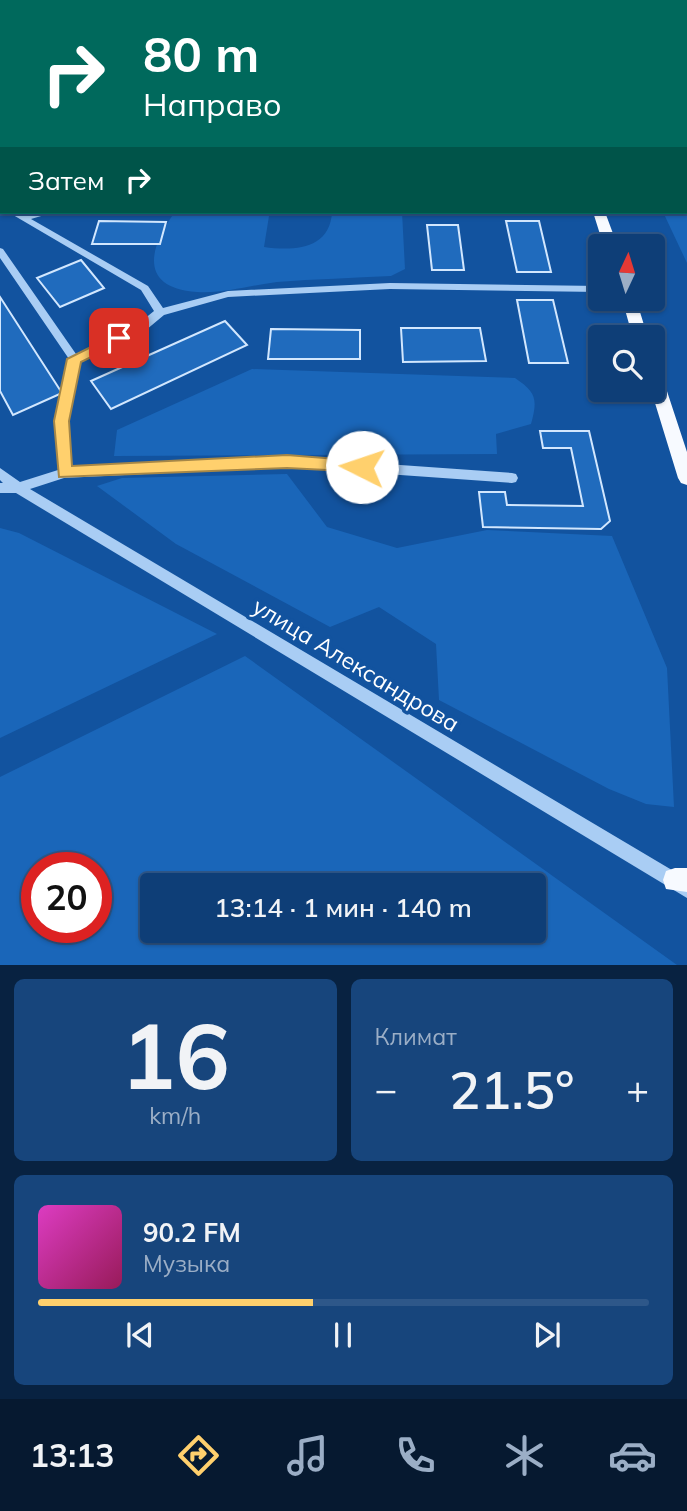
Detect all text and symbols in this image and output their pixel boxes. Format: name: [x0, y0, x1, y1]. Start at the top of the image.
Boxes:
text: 80 m: [143, 23, 259, 84]
icon: right: [28, 28, 119, 119]
text: Направо: [143, 84, 282, 124]
icon: right: [119, 161, 157, 199]
text: Затем: [28, 164, 105, 197]
north arrow: [588, 234, 665, 312]
map controls: [588, 234, 665, 402]
pin: [89, 308, 149, 368]
icon: arrive: [100, 319, 138, 357]
button: search: [588, 325, 665, 402]
position arrow: [325, 430, 399, 504]
street label: улица Александрова: [248, 591, 465, 738]
speed limit sign: 20: [21, 852, 112, 943]
text: 13:14 · 1 мин · 140 m: [214, 891, 472, 924]
text: 16: [121, 998, 230, 1112]
text: Климат: [375, 1022, 457, 1051]
text: 21.5°: [449, 1057, 574, 1122]
text: −: [375, 1065, 397, 1113]
text: +: [626, 1065, 649, 1113]
text: km/h: [149, 1101, 201, 1130]
text: 90.2 FM: [143, 1216, 241, 1249]
text: Музыка: [143, 1249, 230, 1278]
icon: previous: [121, 1316, 159, 1354]
icon: pause: [324, 1316, 362, 1354]
icon: next: [528, 1316, 566, 1354]
icon: directions: [174, 1431, 223, 1480]
icon: music: [283, 1431, 332, 1480]
icon: phone: [391, 1431, 440, 1480]
icon: climate: [500, 1431, 549, 1480]
icon: car: [608, 1431, 657, 1480]
text: 13:13: [30, 1435, 115, 1475]

